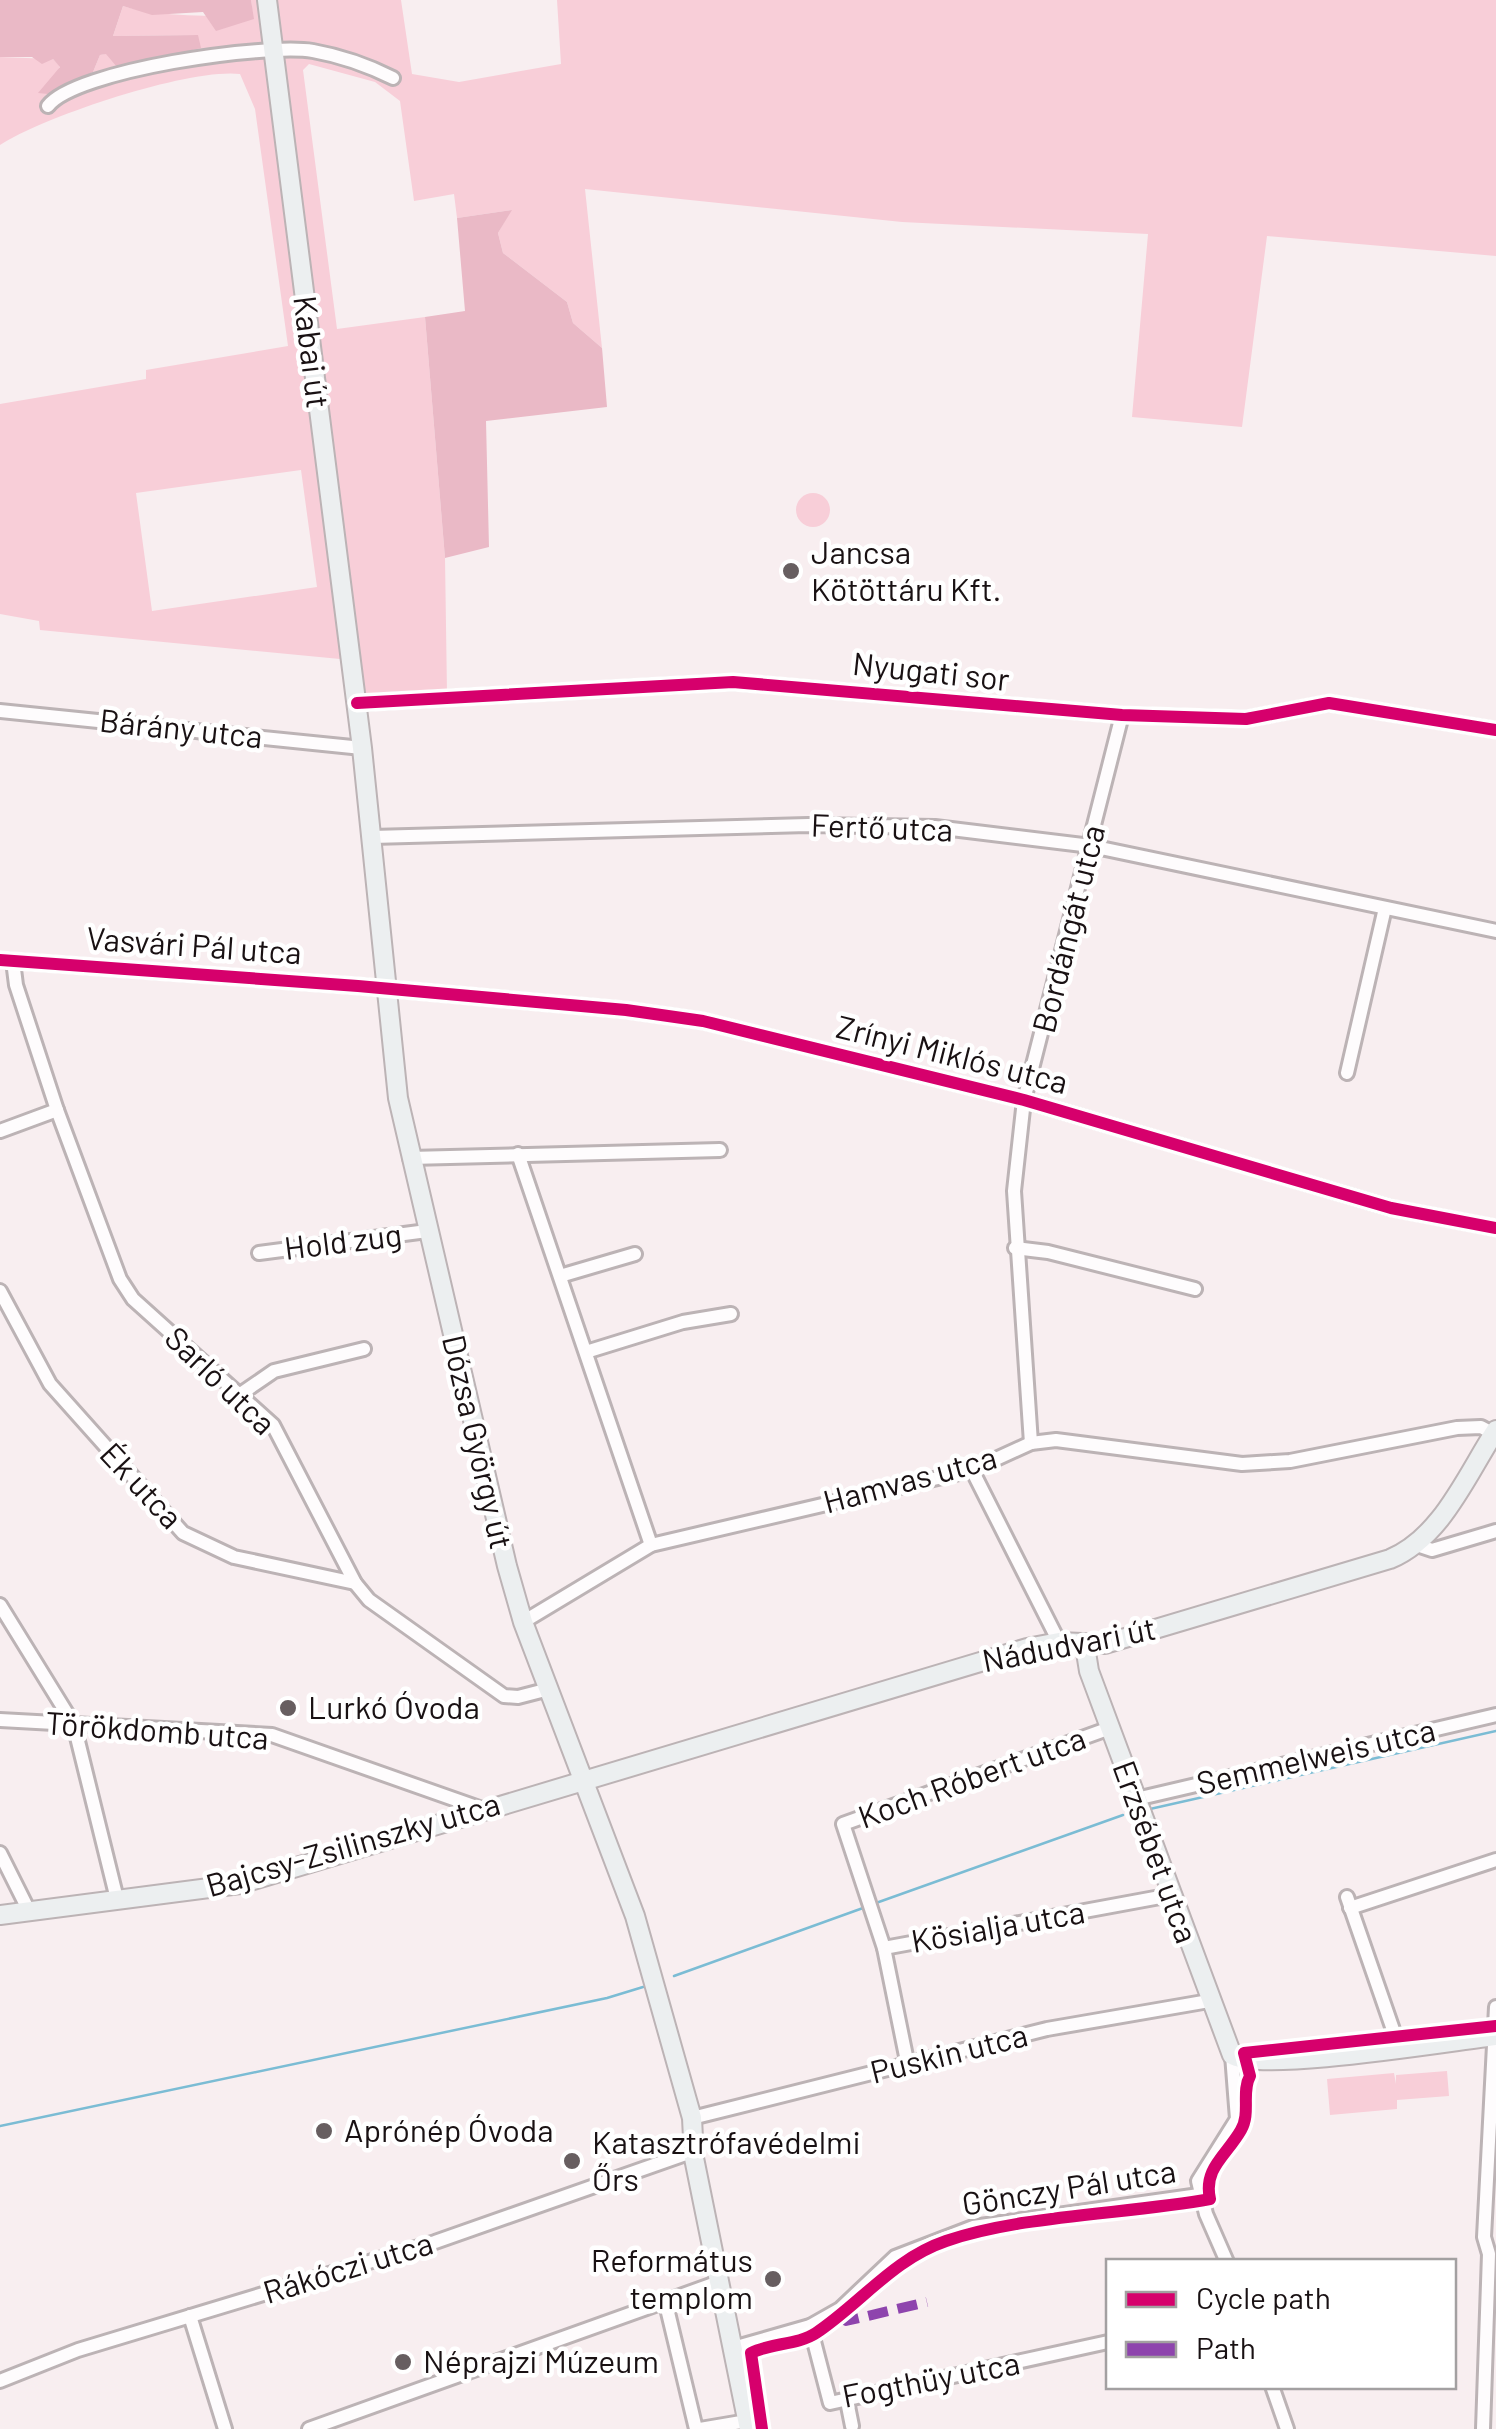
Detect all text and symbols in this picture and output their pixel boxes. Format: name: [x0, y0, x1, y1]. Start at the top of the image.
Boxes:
street label: Kabai út: [287, 293, 339, 410]
place label: Jancsa Kötöttáru Kft.: [811, 532, 1001, 607]
marker: Jancsa Kötöttáru Kft.: [780, 560, 802, 582]
street label: Nyugati sor: [851, 643, 1012, 697]
street label: Bárány utca: [98, 700, 265, 754]
street label: Fertő utca: [810, 805, 954, 847]
street label: Bordángát utca: [1023, 821, 1111, 1036]
street label: Vasvári Pál utca: [85, 918, 303, 970]
street label: Zrínyi Miklós utca: [833, 1006, 1072, 1100]
street label: Hold zug: [282, 1214, 404, 1266]
street label: Sarló utca: [158, 1318, 285, 1441]
street label: Dózsa György út: [436, 1331, 522, 1552]
street label: Ék utca: [93, 1434, 192, 1535]
street label: Hamvas utca: [819, 1437, 1000, 1519]
street label: Nádudvari út: [979, 1608, 1159, 1678]
place label: Lurkó Óvoda: [308, 1687, 480, 1725]
marker: Lurkó Óvoda: [277, 1697, 299, 1719]
street label: Törökdomb utca: [44, 1702, 270, 1756]
street label: Semmelweis utca: [1193, 1709, 1439, 1801]
street label: Koch Róbert utca: [852, 1717, 1090, 1835]
street label: Erzsébet utca: [1106, 1755, 1207, 1948]
street label: Bajcsy-Zsilinszky utca: [201, 1783, 504, 1903]
street label: Kösialja utca: [908, 1891, 1087, 1959]
street label: Puskin utca: [866, 2014, 1031, 2090]
place label: Aprónép Óvoda: [344, 2110, 554, 2148]
marker: Aprónép Óvoda: [313, 2120, 335, 2142]
place label: Katasztrófavédelmi Őrs: [592, 2122, 861, 2197]
marker: Katasztrófavédelmi Őrs: [561, 2150, 583, 2172]
street label: Gönczy Pál utca: [959, 2150, 1178, 2222]
street label: Rákóczi utca: [258, 2222, 437, 2310]
place label: Református templom: [591, 2240, 753, 2315]
legend: [1106, 2259, 1456, 2389]
marker: Református templom: [762, 2268, 784, 2290]
text: Cycle path: [1196, 2279, 1331, 2315]
text: Path: [1196, 2329, 1256, 2365]
place label: Néprajzi Múzeum: [423, 2341, 659, 2379]
street label: Fogthüy utca: [839, 2342, 1023, 2414]
marker: Néprajzi Múzeum: [392, 2351, 414, 2373]

